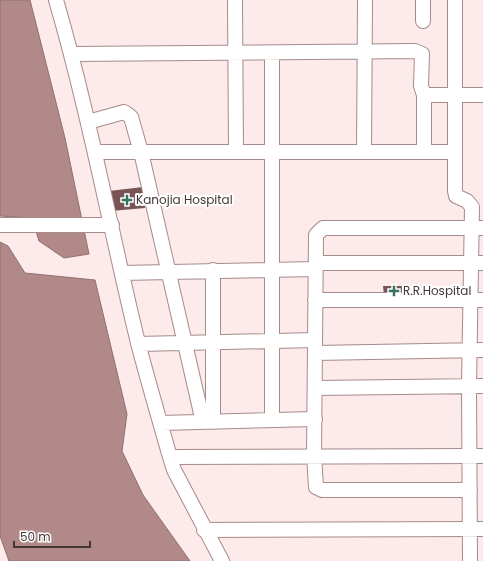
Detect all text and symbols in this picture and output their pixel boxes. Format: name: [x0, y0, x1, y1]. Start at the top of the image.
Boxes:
place label: Kanojia Hospital: [136, 191, 233, 208]
marker: Kanojia Hospital: [121, 194, 133, 206]
place label: R.R.Hospital: [403, 282, 471, 299]
marker: R.R.Hospital: [388, 285, 400, 297]
scale bar: [14, 523, 90, 549]
text: 50 m: [20, 528, 51, 545]

